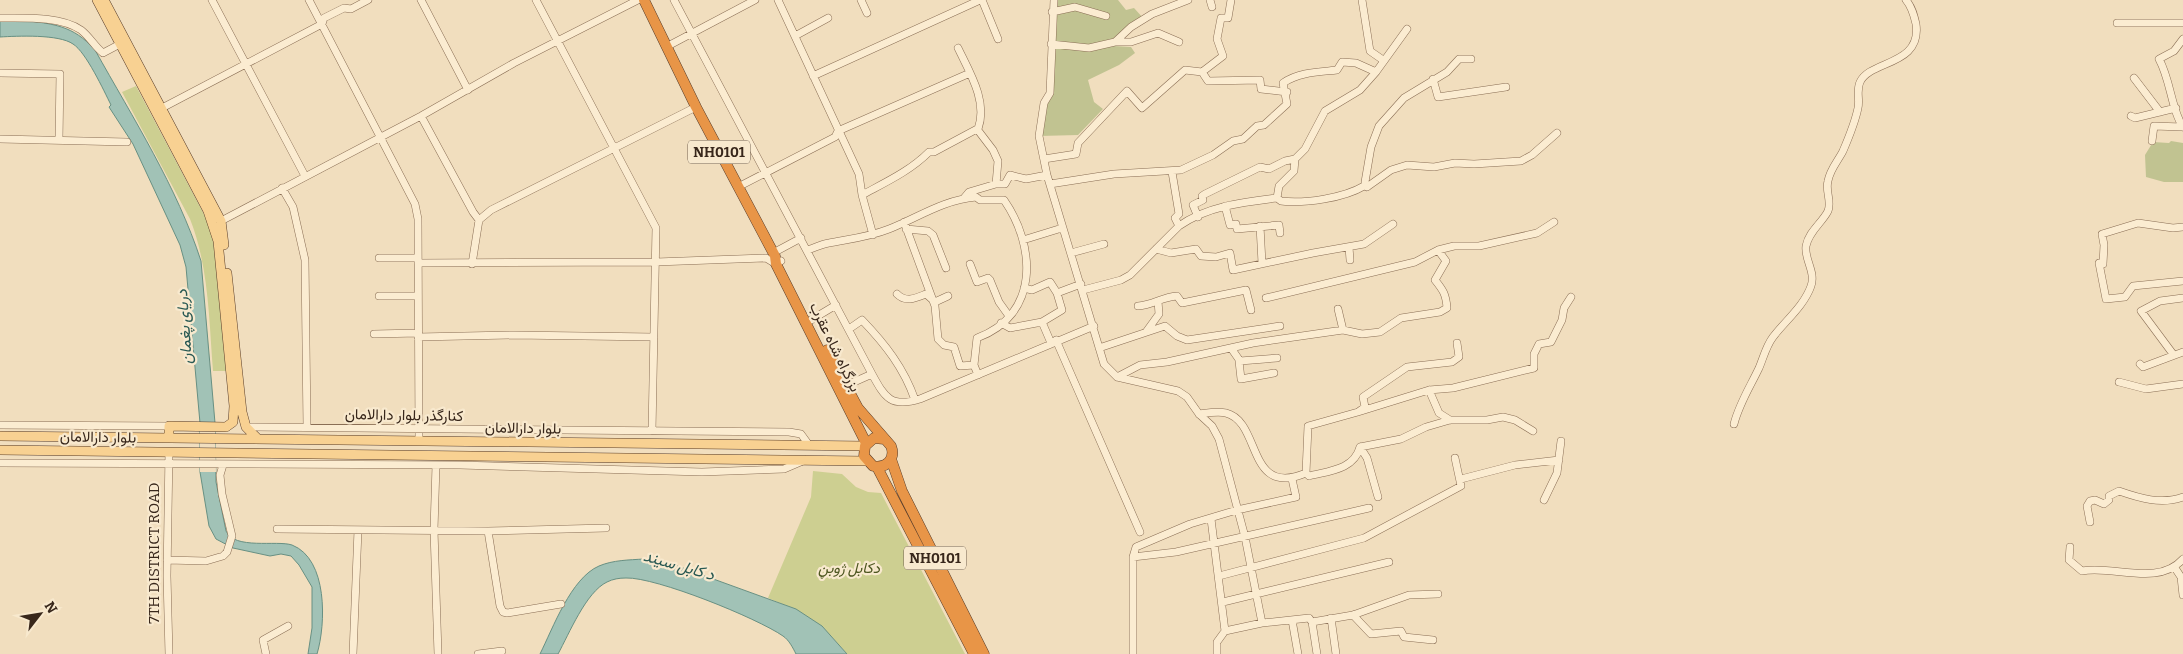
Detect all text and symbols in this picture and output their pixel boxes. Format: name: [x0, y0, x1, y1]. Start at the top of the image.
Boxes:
road number: NH0101: [688, 140, 750, 163]
water label: دریای پغمان: [172, 288, 198, 365]
street label: بزرگراه شاه عقرب: [806, 299, 864, 395]
street label: کنارگذر بلوار دارالامان: [345, 405, 464, 425]
street label: بلوار دارالامان: [485, 418, 561, 438]
street label: بلوار دارالامان: [60, 427, 136, 447]
street label: 7TH DISTRICT ROAD: [145, 482, 163, 624]
water label: د کابل سيند: [641, 546, 717, 584]
road number: NH0101: [904, 546, 966, 570]
park label: دکابل ژوبڼ: [818, 559, 881, 579]
north arrow: [15, 589, 65, 639]
text: N: [41, 599, 61, 617]

